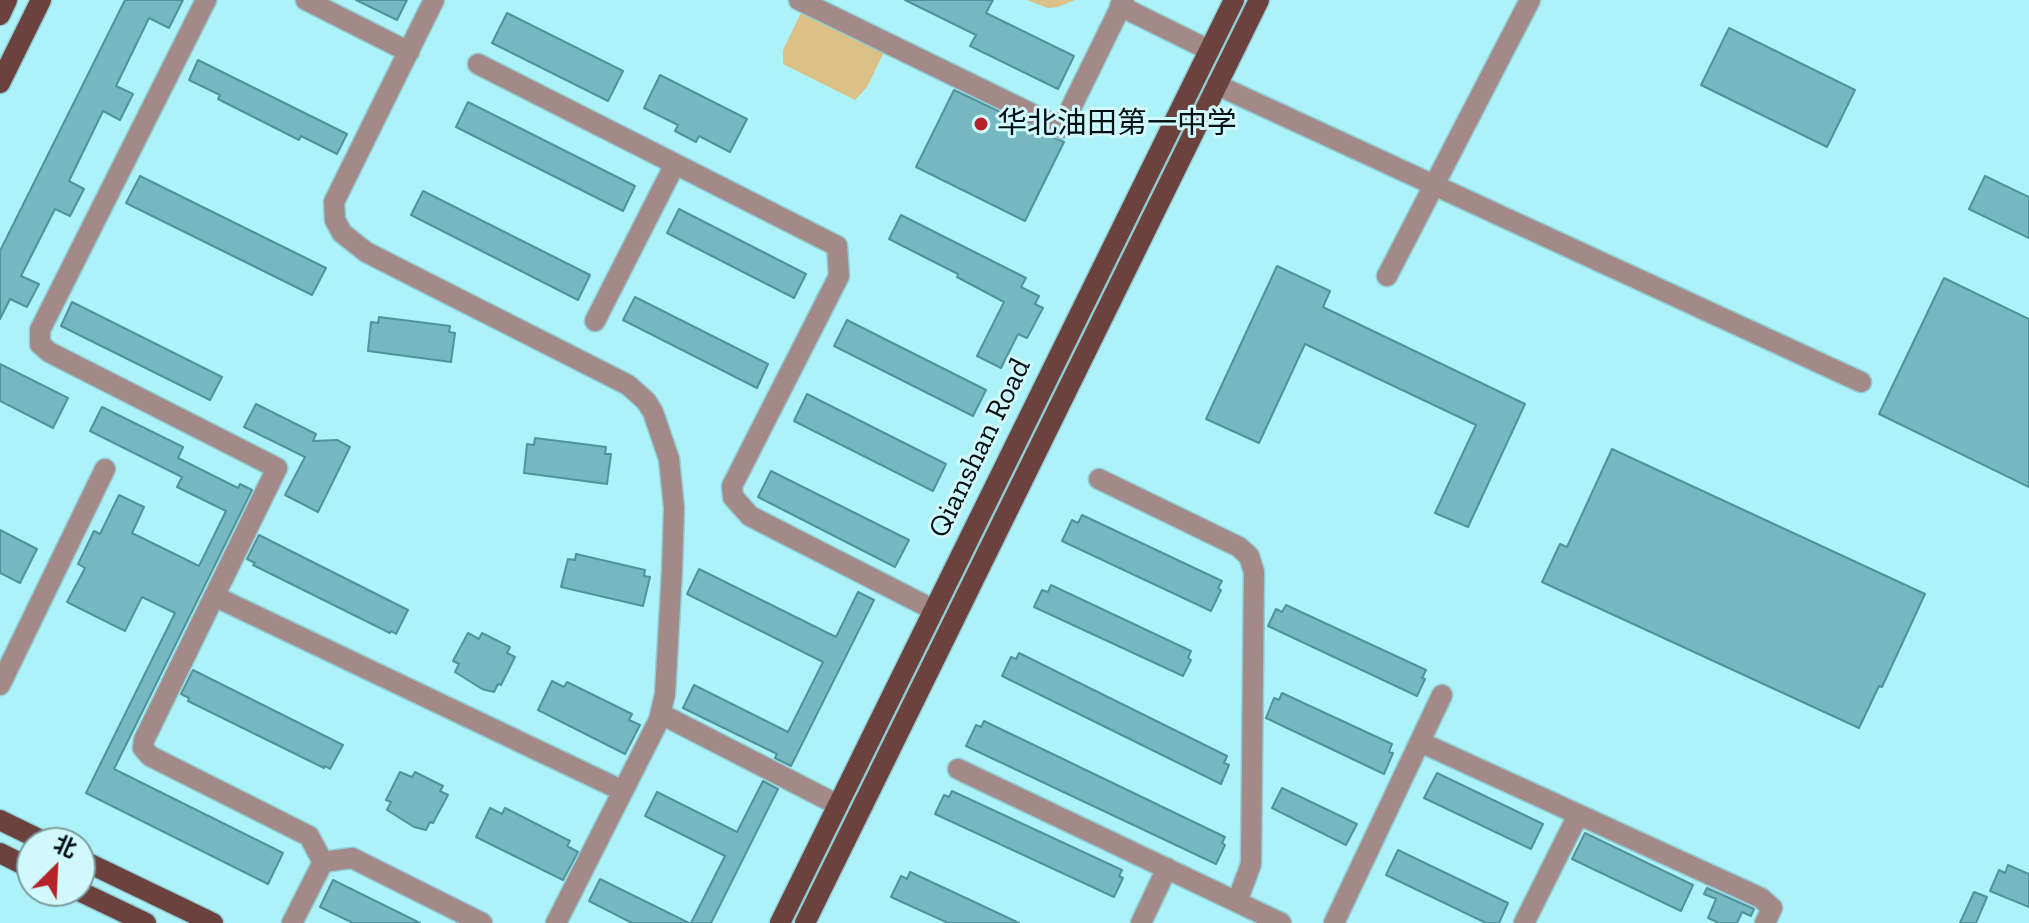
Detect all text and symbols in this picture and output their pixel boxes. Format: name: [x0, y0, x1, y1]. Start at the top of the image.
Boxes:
place label: 华北油田第一中学: [997, 106, 1237, 142]
marker: 华北油田第一中学: [972, 115, 990, 133]
street label: Qianshan Road: [921, 352, 1039, 544]
north arrow: [16, 827, 96, 907]
text: 北: [50, 830, 81, 863]

